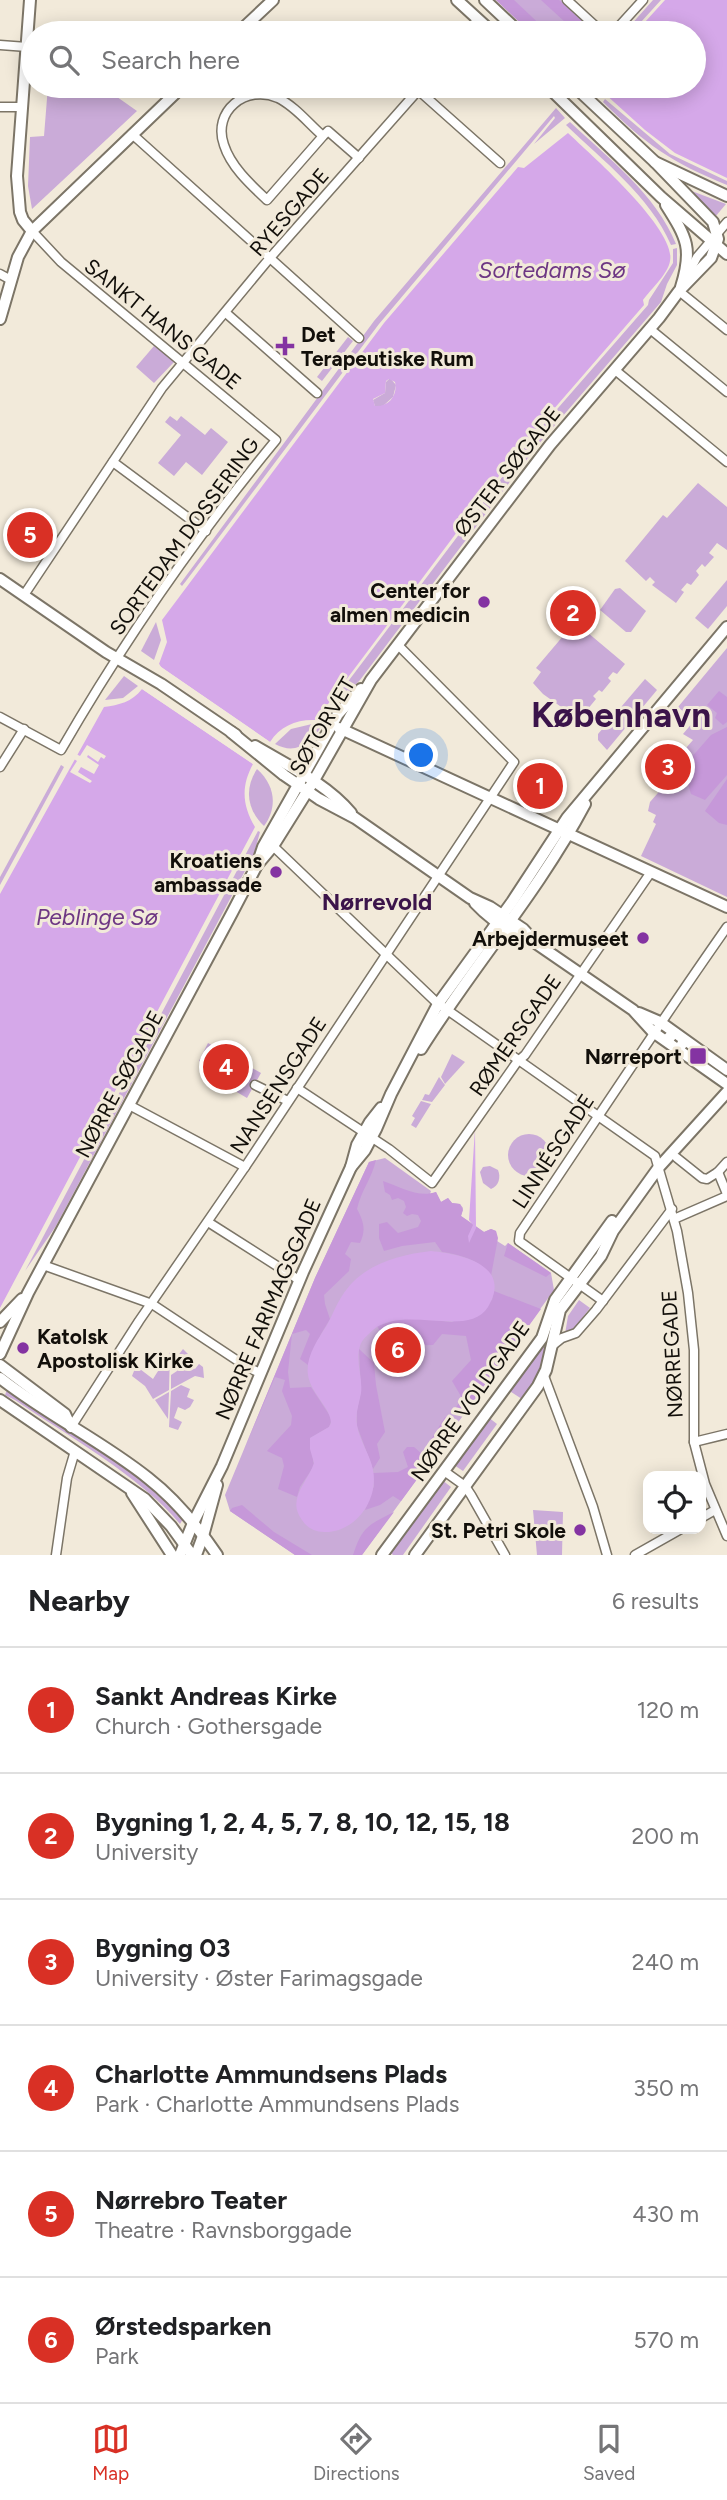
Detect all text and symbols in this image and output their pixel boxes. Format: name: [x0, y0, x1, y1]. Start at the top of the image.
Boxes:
search box: [21, 21, 706, 98]
icon: search: [45, 41, 83, 79]
text: Search here: [101, 44, 240, 76]
street label: RYESGADE: [244, 163, 334, 261]
street label: SANKT HANS GADE: [80, 253, 246, 395]
water label: Sortedams Sø: [478, 256, 626, 284]
place label: Det Terapeutiske Rum: [301, 322, 474, 371]
marker: Det Terapeutiske Rum: [275, 336, 295, 356]
street label: ØSTER SØGADE: [449, 401, 565, 541]
street label: SORTEDAM DOSSERING: [104, 432, 264, 640]
pin: 5: [7, 509, 53, 561]
place label: Center for almen medicin: [330, 578, 470, 627]
pin: 2: [550, 587, 596, 639]
marker: Center for almen medicin: [476, 594, 492, 610]
street label: SØTORVET: [284, 672, 360, 779]
district label: København: [531, 694, 711, 736]
your location: [404, 738, 438, 772]
pin: 3: [645, 741, 691, 793]
pin: 1: [517, 760, 563, 812]
place label: Kroatiens ambassade: [154, 848, 262, 897]
marker: Kroatiens ambassade: [268, 864, 284, 880]
district label: Nørrevold: [322, 887, 432, 916]
water label: Peblinge Sø: [36, 903, 158, 931]
place label: Arbejdermuseet: [472, 926, 629, 951]
marker: Arbejdermuseet: [635, 930, 651, 946]
street label: RØMERSGADE: [464, 969, 566, 1101]
street label: NØRRE SØGADE: [70, 1006, 168, 1162]
street label: NANSENSGADE: [224, 1012, 332, 1158]
pin: 4: [203, 1041, 249, 1093]
place label: Nørreport: [585, 1044, 682, 1069]
marker: Nørreport: [688, 1046, 708, 1066]
street label: LINNÉSGADE: [507, 1089, 599, 1213]
street label: NØRRE FARIMAGSGADE: [210, 1194, 326, 1424]
street label: NØRREGADE: [656, 1289, 688, 1419]
street label: NØRRE VOLDGADE: [405, 1316, 535, 1486]
place label: Katolsk Apostolisk Kirke: [37, 1324, 194, 1373]
pin: 6: [375, 1324, 421, 1376]
marker: Katolsk Apostolisk Kirke: [15, 1340, 31, 1356]
map controls: [643, 1471, 706, 1534]
button: locate: [643, 1471, 706, 1534]
place label: St. Petri Skole: [431, 1518, 566, 1543]
marker: St. Petri Skole: [572, 1522, 588, 1538]
text: Nearby: [28, 1582, 130, 1619]
text: 6 results: [612, 1587, 699, 1615]
text: Sankt Andreas Kirke: [95, 1680, 337, 1712]
text: 1: [46, 1696, 56, 1724]
text: 120 m: [637, 1696, 699, 1724]
text: Church · Gothersgade: [95, 1712, 322, 1740]
text: Bygning 1, 2, 4, 5, 7, 8, 10, 12, 15, 18: [95, 1806, 510, 1838]
text: 2: [44, 1822, 58, 1850]
text: 200 m: [631, 1822, 699, 1850]
text: University: [95, 1838, 198, 1866]
text: Bygning 03: [95, 1932, 231, 1964]
text: 3: [45, 1948, 57, 1976]
text: 240 m: [632, 1948, 699, 1976]
text: University · Øster Farimagsgade: [95, 1964, 423, 1992]
text: Charlotte Ammundsens Plads: [95, 2058, 447, 2090]
text: 4: [44, 2074, 58, 2102]
text: 350 m: [633, 2074, 699, 2102]
text: Park · Charlotte Ammundsens Plads: [95, 2090, 460, 2118]
text: Nørrebro Teater: [95, 2184, 287, 2216]
text: 5: [44, 2200, 58, 2228]
text: 430 m: [632, 2200, 699, 2228]
text: Theatre · Ravnsborggade: [95, 2216, 352, 2244]
text: Ørstedsparken: [95, 2310, 272, 2342]
text: 6: [44, 2326, 58, 2354]
text: 570 m: [633, 2326, 699, 2354]
text: Park: [95, 2342, 139, 2370]
tab: Map: [92, 2420, 130, 2485]
tab: Directions: [313, 2420, 400, 2485]
tab: Saved: [583, 2420, 635, 2485]

